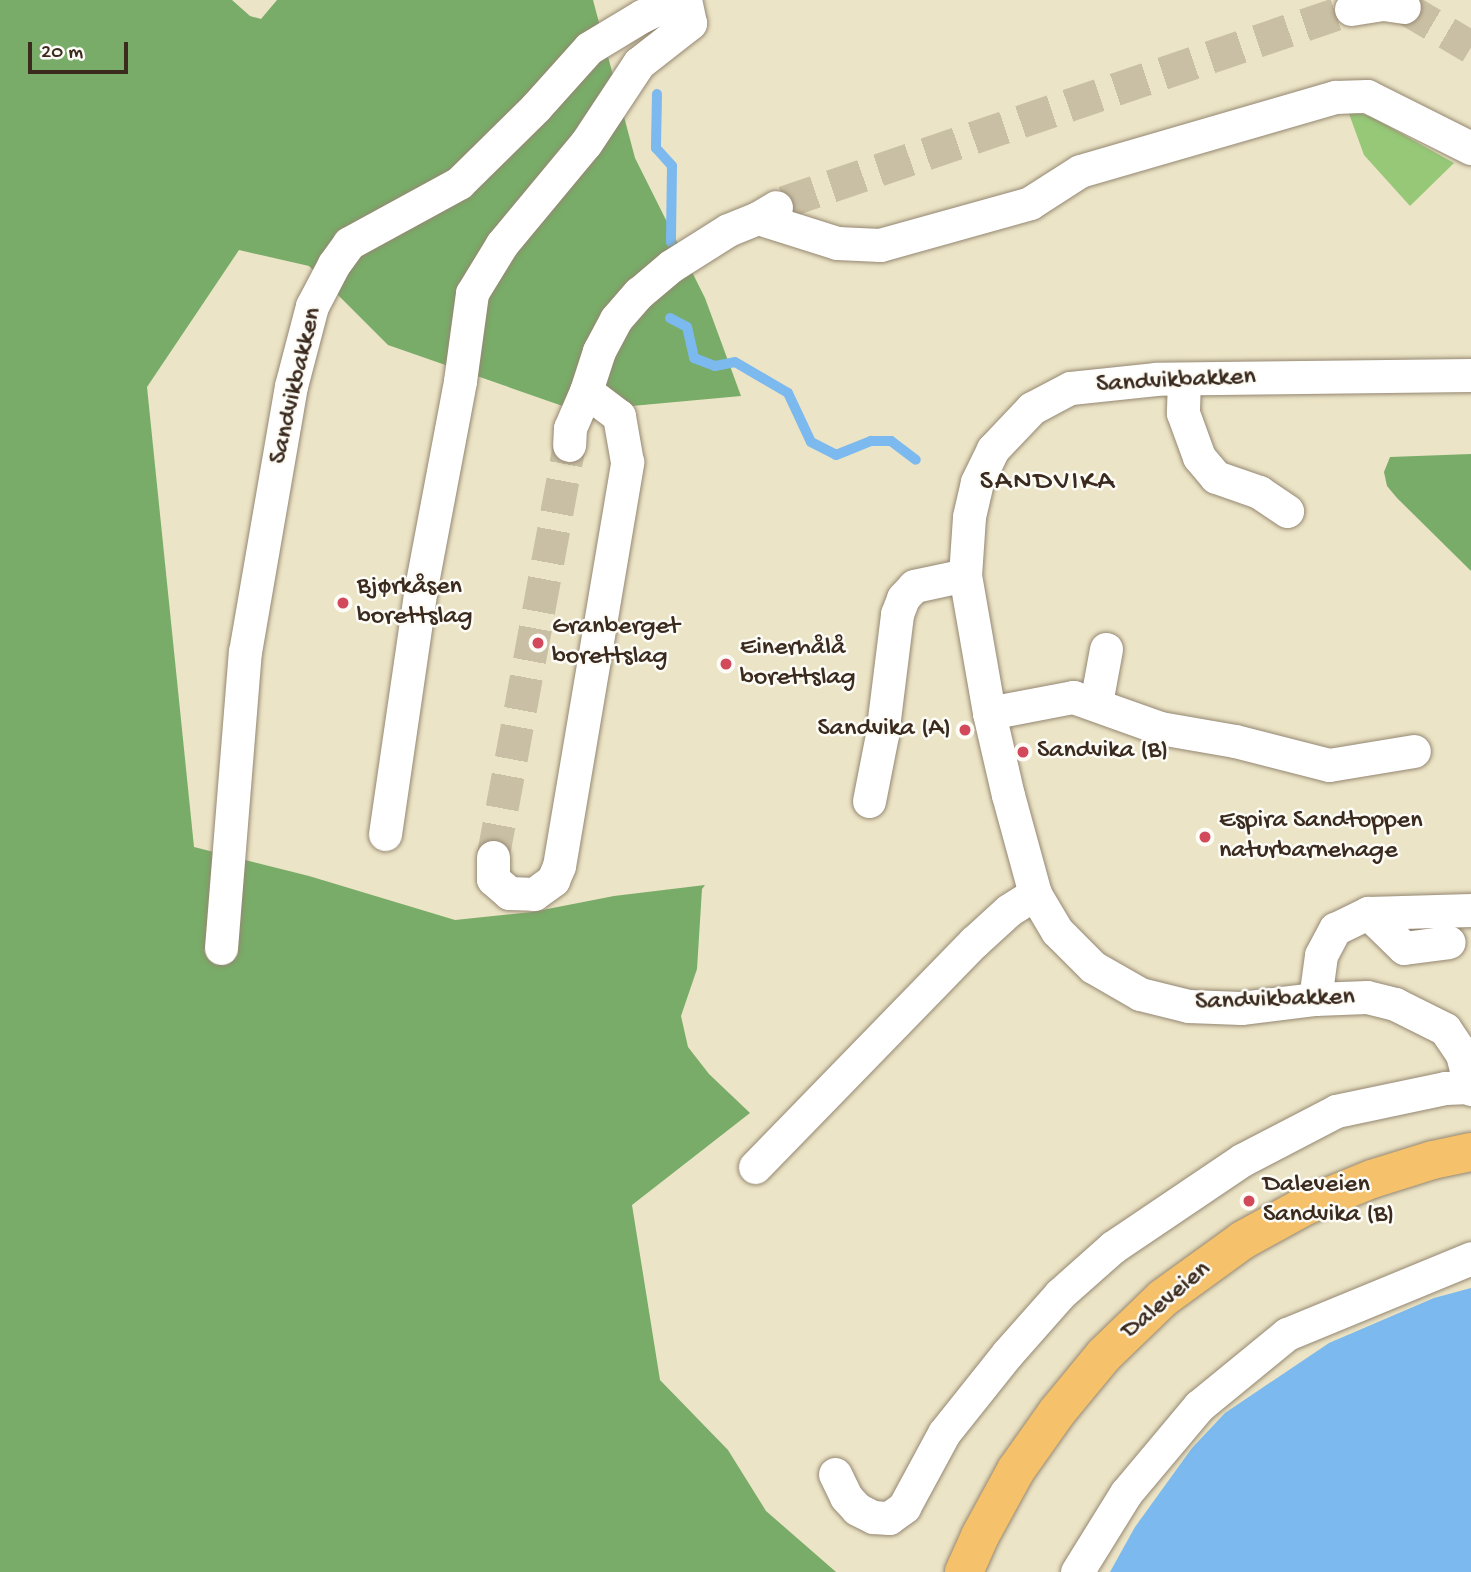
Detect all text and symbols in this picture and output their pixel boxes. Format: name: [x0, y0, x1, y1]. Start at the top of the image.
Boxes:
scale bar: [32, 28, 131, 72]
text: 20 m: [41, 41, 83, 66]
street label: Sandvikbakken: [264, 305, 330, 467]
street label: Sandvikbakken: [1095, 362, 1257, 402]
district label: SANDVIKA: [981, 466, 1115, 500]
place label: Bjørkåsen borettslag: [357, 572, 473, 634]
marker: Bjørkåsen borettslag: [335, 595, 351, 611]
place label: Granberget borettslag: [552, 612, 680, 674]
place label: Einerhålå borettslag: [740, 633, 856, 694]
marker: Granberget borettslag: [530, 635, 546, 651]
marker: Einerhålå borettslag: [718, 656, 734, 672]
place label: Sandvika (A): [818, 714, 951, 746]
marker: Sandvika (A): [957, 722, 973, 738]
place label: Sandvika (B): [1037, 736, 1168, 768]
marker: Sandvika (B): [1015, 744, 1031, 760]
place label: Espira Sandtoppen naturbarnehage: [1219, 806, 1423, 868]
marker: Espira Sandtoppen naturbarnehage: [1197, 829, 1213, 845]
street label: Sandvikbakken: [1195, 983, 1355, 1019]
place label: Daleveien Sandvika (B): [1263, 1170, 1394, 1232]
marker: Daleveien Sandvika (B): [1241, 1193, 1257, 1209]
street label: Daleveien: [1116, 1255, 1218, 1347]

